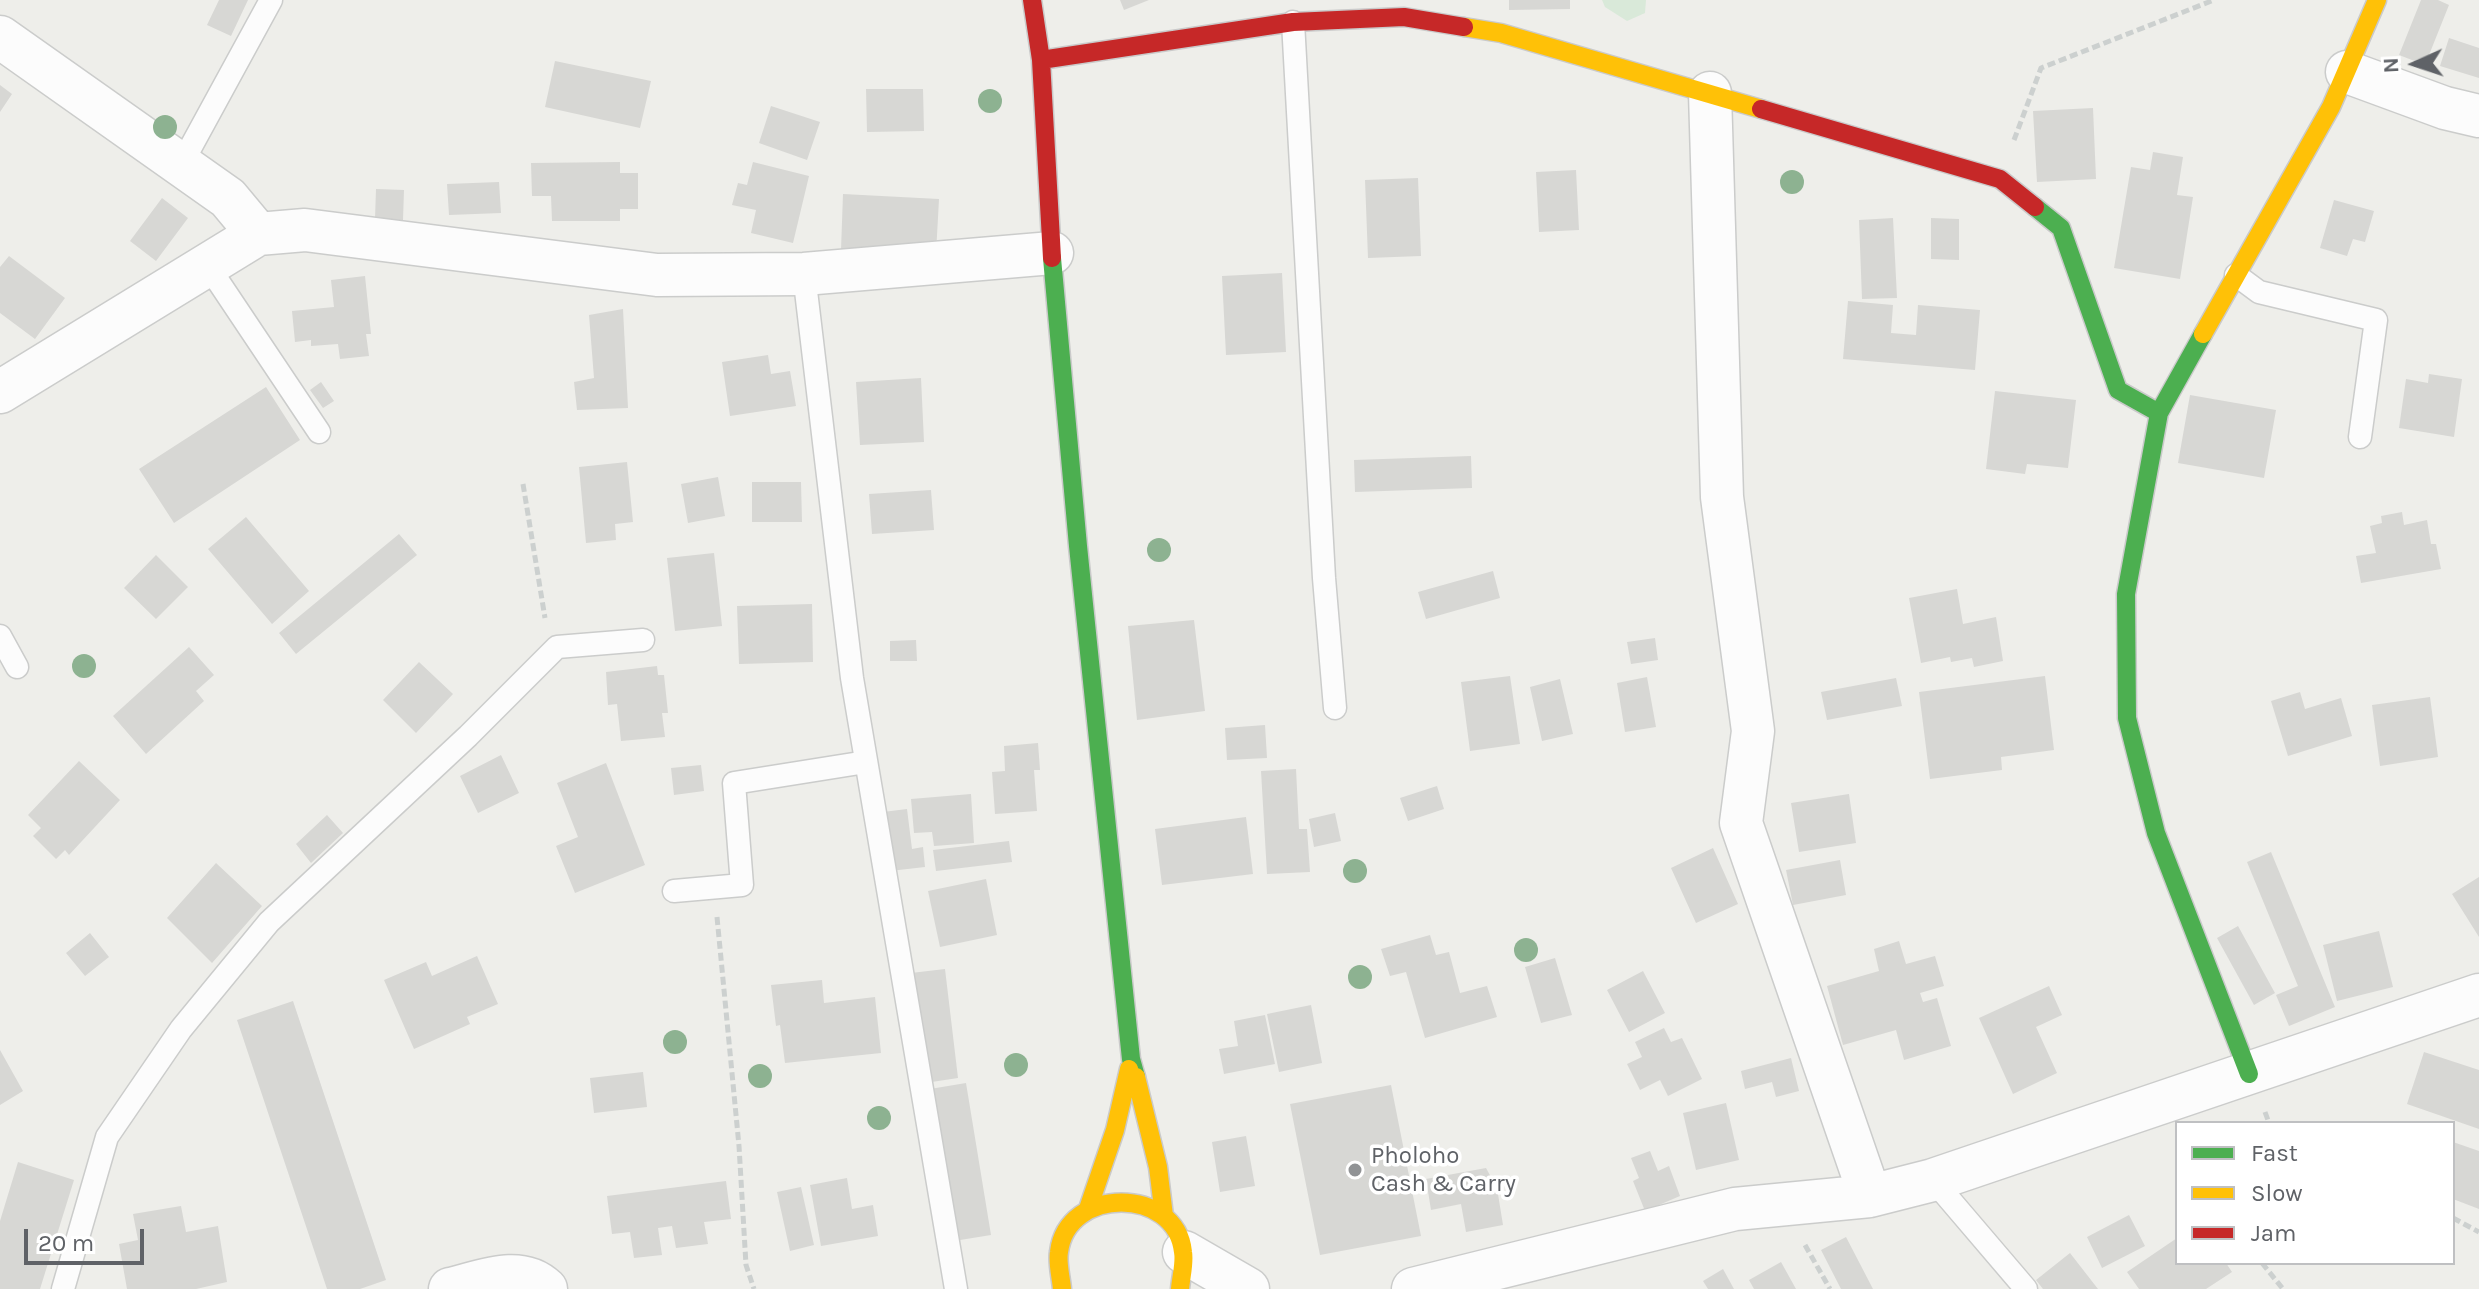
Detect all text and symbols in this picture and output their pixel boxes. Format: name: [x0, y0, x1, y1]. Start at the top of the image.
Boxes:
north arrow: [2375, 24, 2455, 104]
text: N: [2378, 57, 2404, 74]
legend: [2175, 1121, 2455, 1265]
text: Fast: [2251, 1139, 2298, 1167]
place label: Pholoho Cash & Carry: [1371, 1142, 1516, 1198]
marker: Pholoho Cash & Carry: [1346, 1161, 1364, 1179]
text: Slow: [2251, 1179, 2303, 1207]
scale bar: [28, 1213, 148, 1263]
text: Jam: [2251, 1219, 2296, 1247]
text: 20 m: [38, 1229, 94, 1257]

